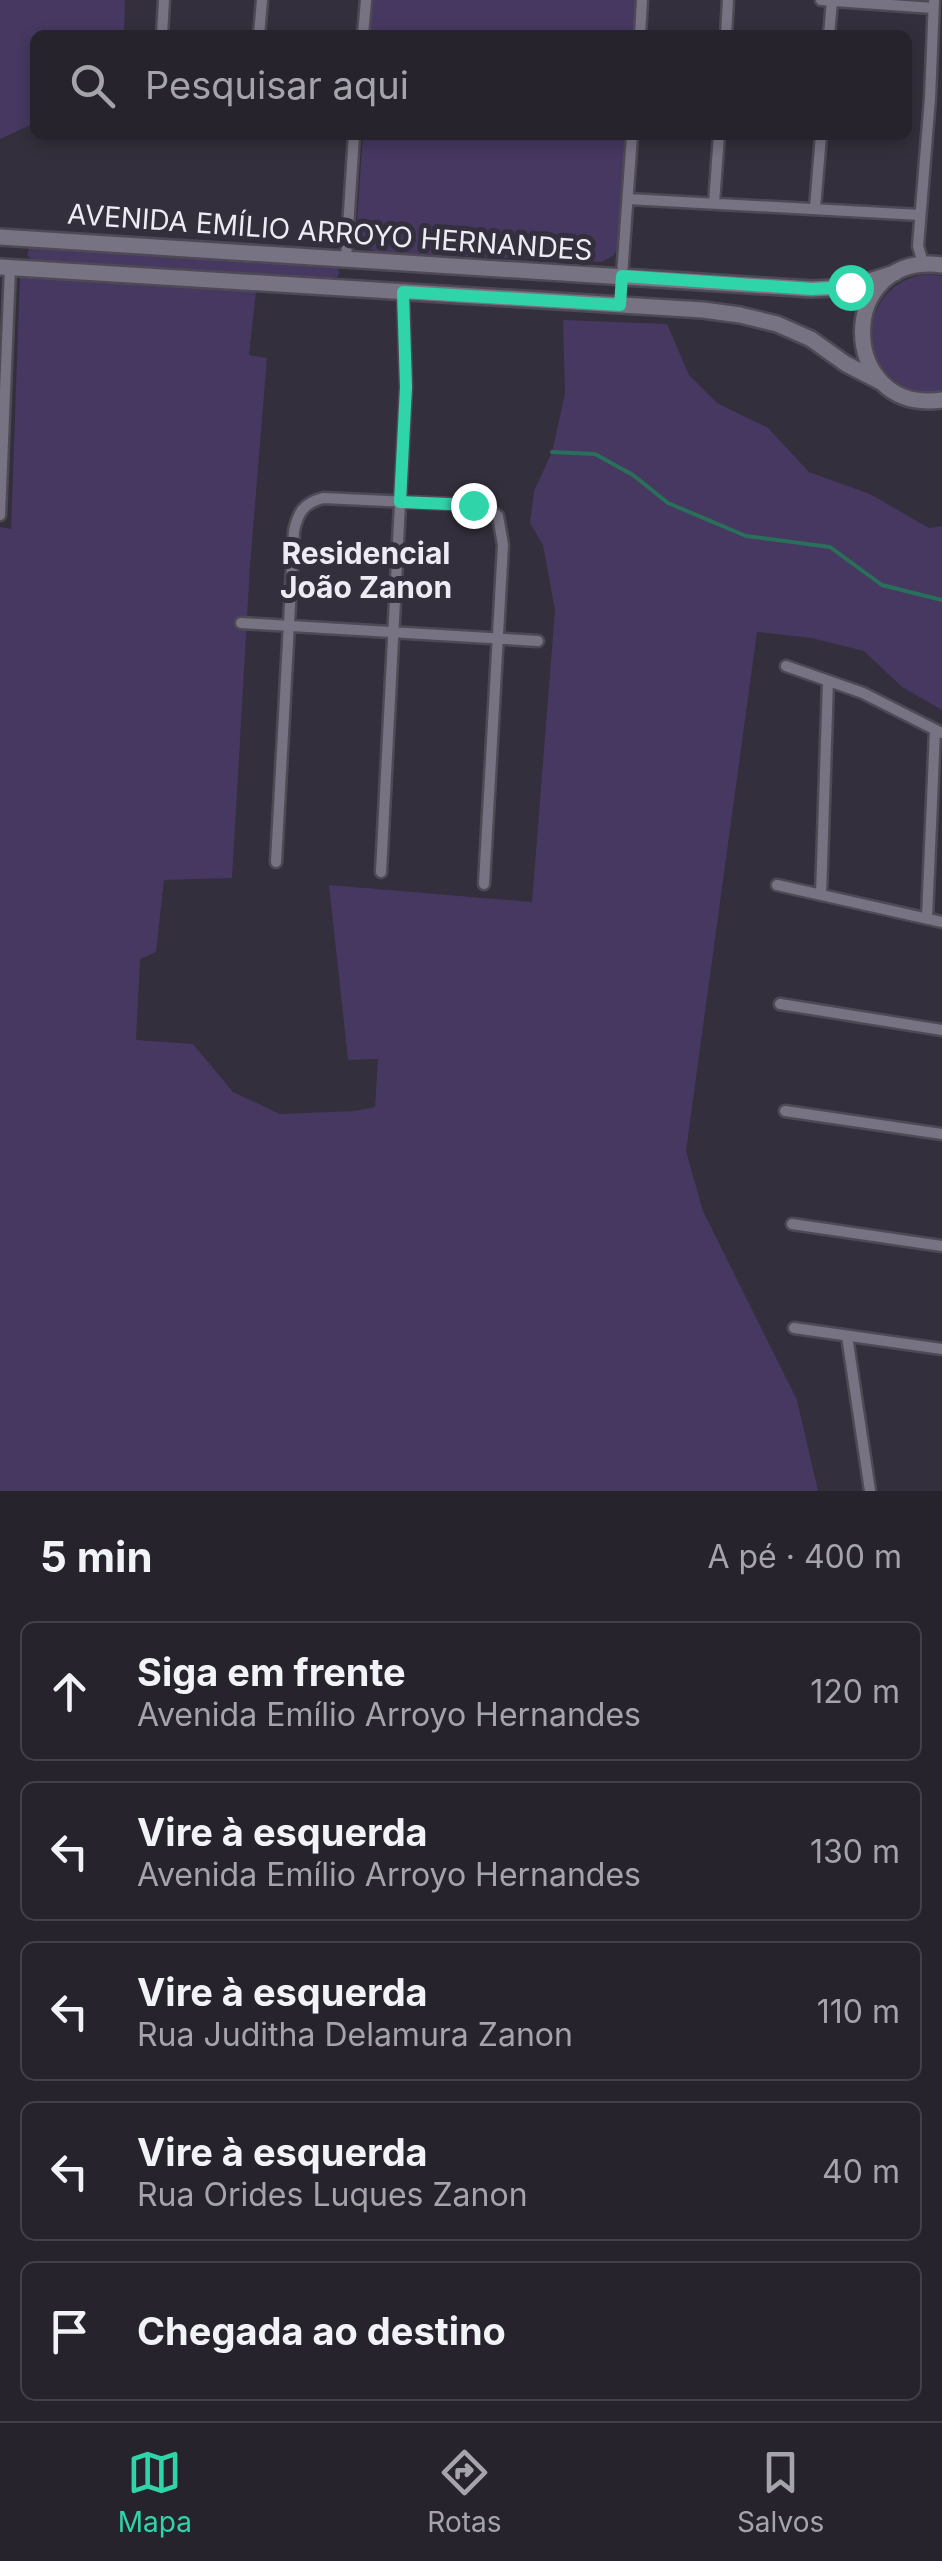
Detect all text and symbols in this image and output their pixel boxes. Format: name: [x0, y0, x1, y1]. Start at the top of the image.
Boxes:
search box: [30, 30, 912, 140]
icon: search: [65, 58, 120, 113]
text: Pesquisar aqui: [145, 62, 409, 108]
street label: AVENIDA EMÍLIO ARROYO HERNANDES: [66, 196, 594, 267]
route start: [828, 265, 874, 311]
route end: [451, 483, 497, 529]
district label: Residencial João Zanon: [280, 535, 452, 605]
text: 5 min: [40, 1531, 153, 1582]
text: A pé · 400 m: [707, 1537, 902, 1576]
text: Siga em frente: [137, 1649, 406, 1695]
icon: ahead: [42, 1664, 97, 1719]
text: 120 m: [810, 1672, 900, 1711]
text: Avenida Emílio Arroyo Hernandes: [137, 1695, 641, 1734]
text: Vire à esquerda: [137, 1809, 428, 1855]
icon: left: [42, 1824, 97, 1879]
text: 130 m: [810, 1832, 900, 1871]
text: Avenida Emílio Arroyo Hernandes: [137, 1855, 641, 1894]
text: Vire à esquerda: [137, 1969, 428, 2015]
icon: left: [42, 1984, 97, 2039]
text: 110 m: [817, 1992, 900, 2031]
text: Rua Juditha Delamura Zanon: [137, 2015, 573, 2054]
text: Vire à esquerda: [137, 2129, 428, 2175]
icon: left: [42, 2144, 97, 2199]
text: 40 m: [822, 2152, 900, 2191]
text: Rua Orides Luques Zanon: [137, 2175, 528, 2214]
icon: arrive: [42, 2304, 97, 2359]
text: Chegada ao destino: [137, 2308, 506, 2354]
tab: Mapa: [118, 2445, 192, 2539]
tab: Rotas: [427, 2445, 501, 2539]
tab: Salvos: [737, 2445, 824, 2539]

